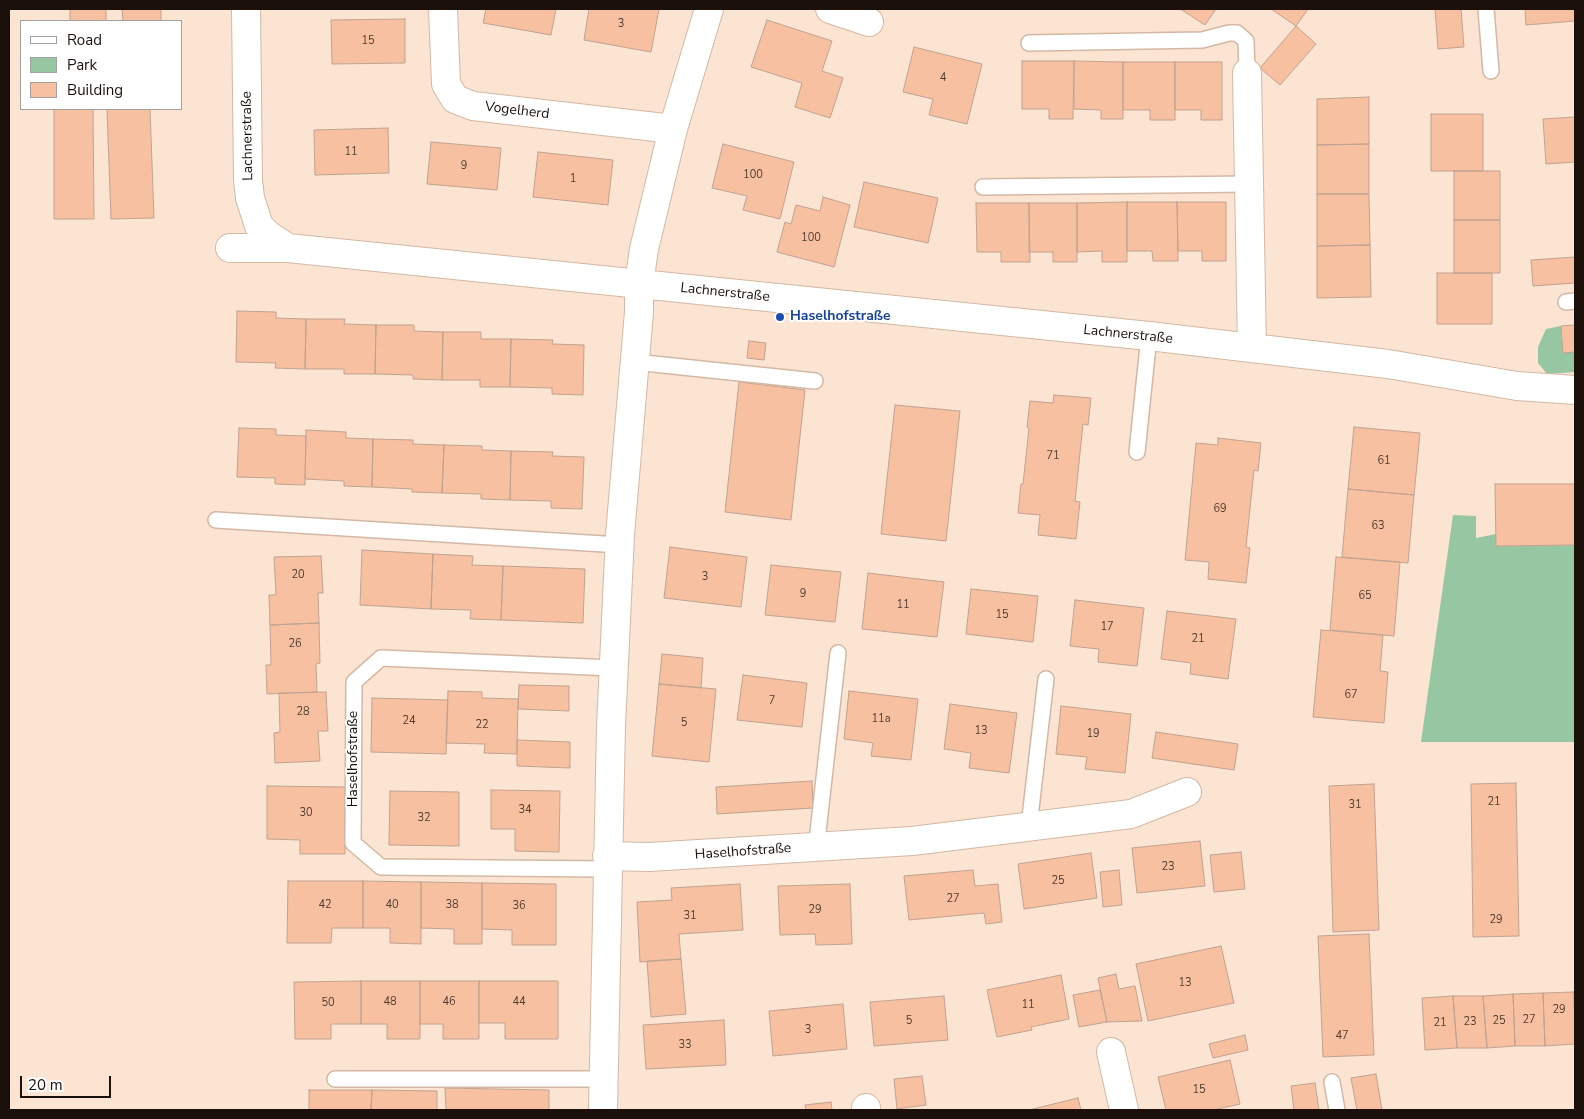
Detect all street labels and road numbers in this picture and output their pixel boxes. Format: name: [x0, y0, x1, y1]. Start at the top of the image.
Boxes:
street label: Lachnerstraße: [239, 91, 257, 181]
street label: Vogelherd: [484, 99, 550, 123]
street label: Lachnerstraße: [679, 280, 771, 306]
street label: Lachnerstraße: [1082, 322, 1174, 348]
street label: Haselhofstraße: [346, 711, 362, 807]
street label: Haselhofstraße: [694, 840, 792, 864]

